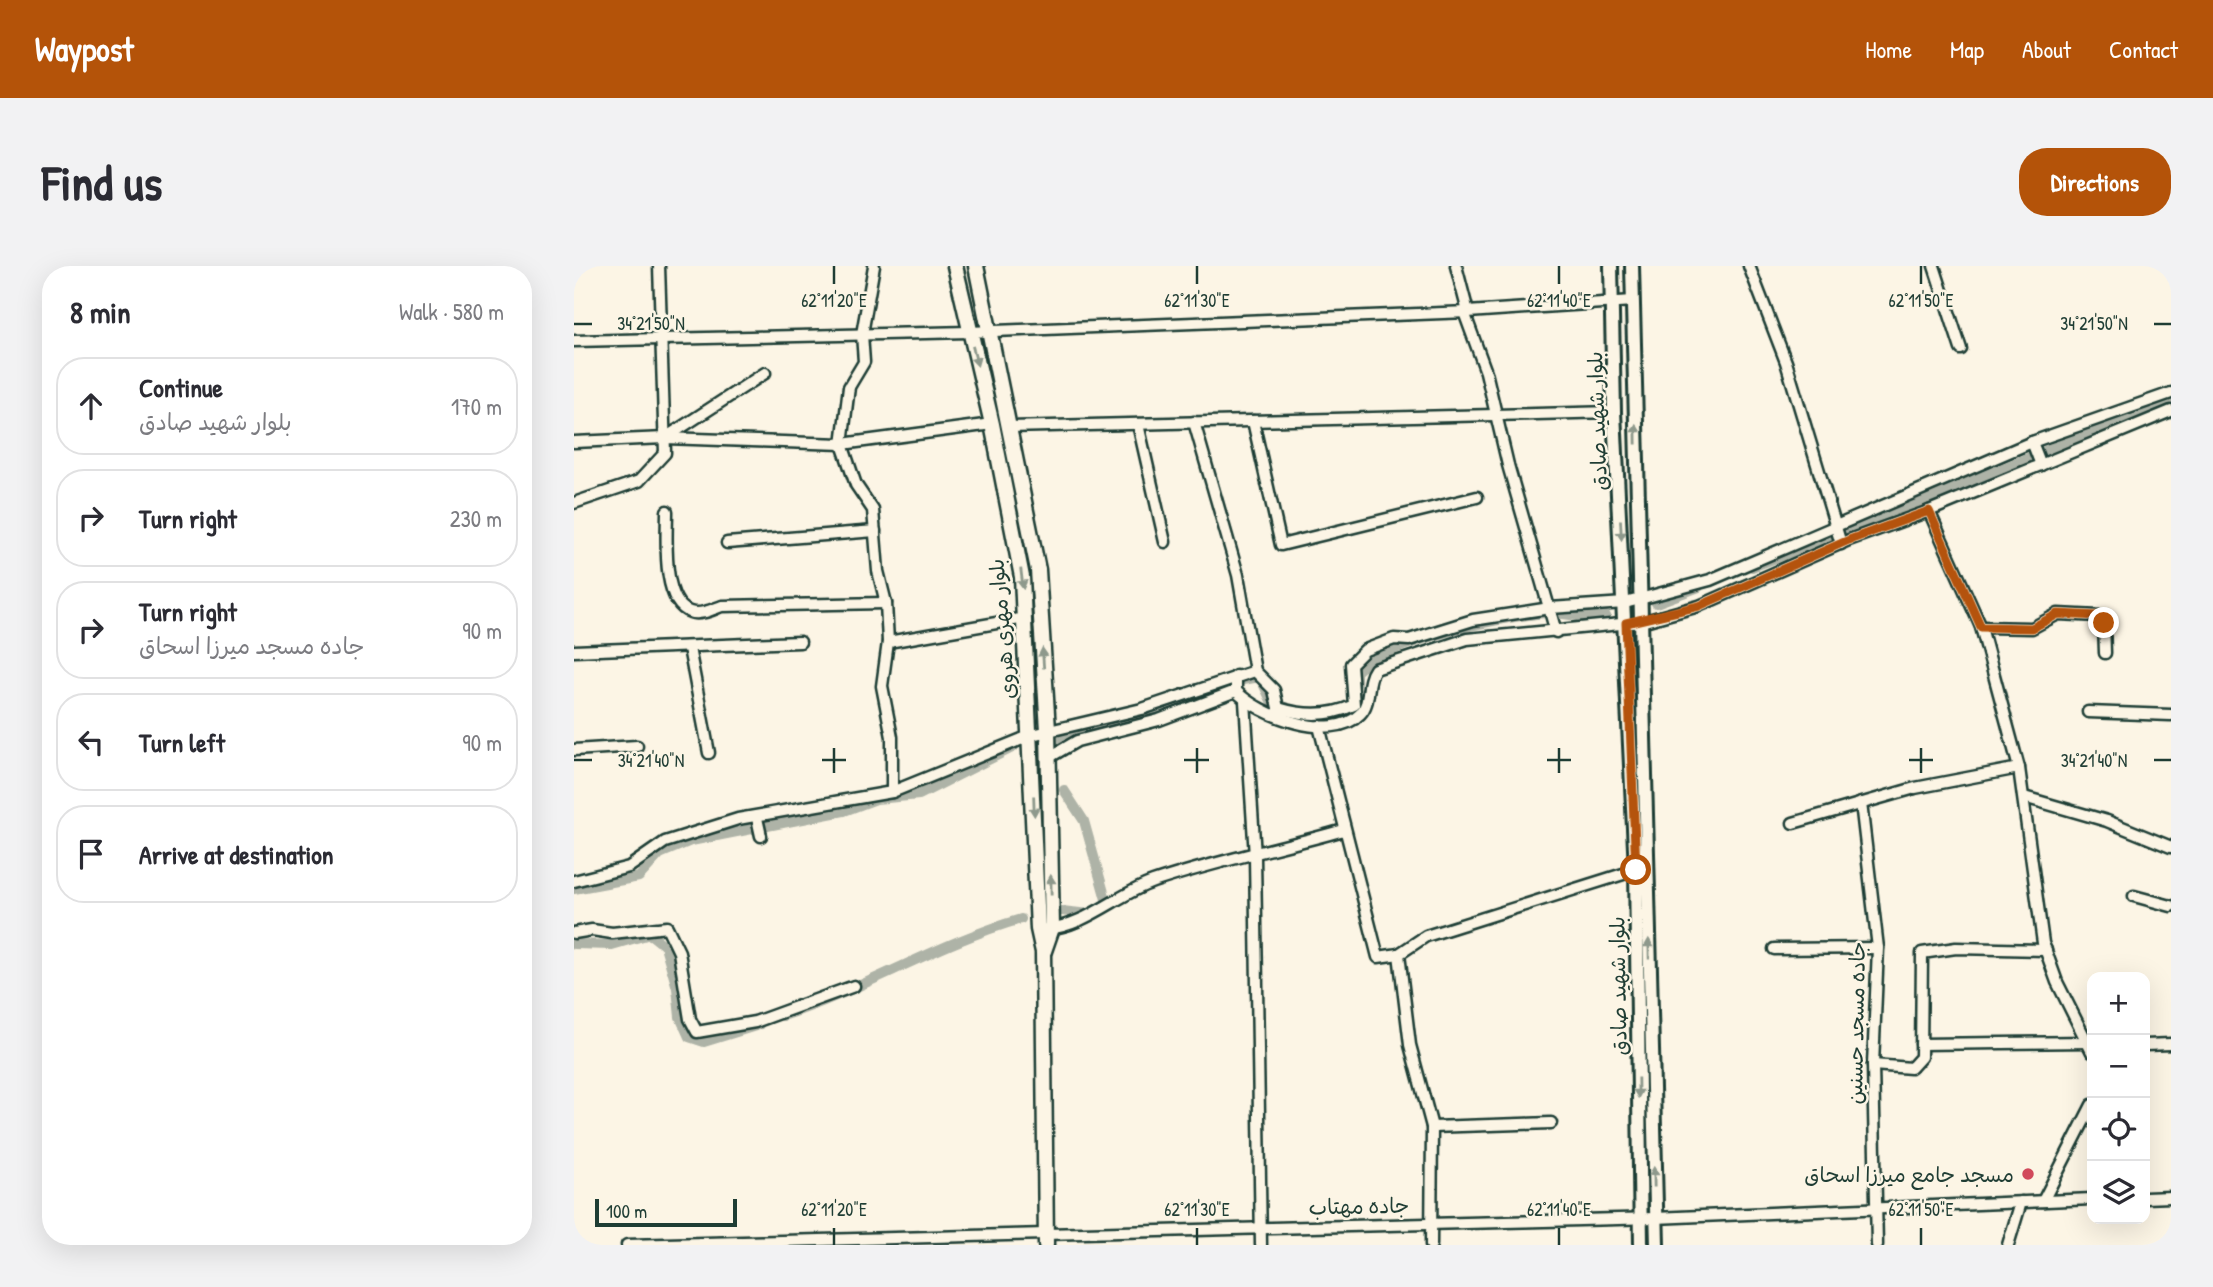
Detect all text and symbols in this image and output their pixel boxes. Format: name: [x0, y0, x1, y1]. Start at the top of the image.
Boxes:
text: Waypost: [35, 27, 134, 71]
text: Home: [1865, 33, 1912, 65]
text: Map: [1950, 33, 1984, 65]
text: About: [2022, 33, 2071, 65]
text: Contact: [2109, 33, 2178, 65]
button: Directions: [2019, 148, 2171, 216]
text: Find us: [42, 149, 162, 215]
text: 62°11'20"E: [801, 288, 867, 313]
text: 62°11'30"E: [1164, 288, 1230, 313]
text: 62°11'40"E: [1527, 288, 1591, 313]
text: 62°11'50"E: [1889, 288, 1953, 313]
text: 8 min: [70, 292, 131, 332]
text: Walk · 580 m: [399, 296, 504, 327]
text: 34°21'50"N: [617, 311, 685, 336]
text: 34°21'50"N: [2060, 311, 2128, 336]
one-way arrow: [970, 346, 981, 368]
street label: بلوار شهید صادق: [1580, 351, 1614, 491]
text: Continue: [139, 370, 223, 405]
icon: ahead: [72, 387, 110, 425]
text: 170 m: [451, 391, 502, 422]
text: بلوار شهید صادق: [139, 406, 292, 437]
one-way arrow: [1631, 423, 1642, 445]
icon: right: [72, 499, 110, 537]
text: Turn right: [139, 501, 237, 536]
text: 230 m: [450, 503, 502, 534]
one-way arrow: [1616, 519, 1627, 541]
street label: بلوار مهری هروی: [981, 558, 1023, 700]
one-way arrow: [1016, 568, 1027, 590]
text: Turn right: [139, 594, 237, 629]
route end: [2088, 607, 2119, 638]
icon: right: [72, 611, 110, 649]
text: 90 m: [462, 615, 502, 646]
text: جاده مسجد ميرزا اسحاق: [139, 630, 364, 661]
one-way arrow: [1037, 647, 1048, 669]
icon: left: [72, 723, 110, 761]
text: Turn left: [139, 725, 225, 760]
text: 90 m: [462, 727, 502, 758]
text: 34°21'40"N: [618, 748, 684, 773]
text: 34°21'40"N: [2061, 748, 2127, 773]
one-way arrow: [1029, 795, 1040, 817]
icon: arrive: [72, 835, 110, 873]
text: Arrive at destination: [139, 837, 334, 872]
route start: [1620, 854, 1651, 885]
one-way arrow: [1045, 874, 1056, 896]
street label: بلوار شهید صادق: [1602, 916, 1634, 1056]
one-way arrow: [1643, 938, 1654, 960]
street label: جاده مسجد حسنین: [1840, 941, 1872, 1105]
map controls: [2087, 972, 2150, 1224]
button: +: [2087, 972, 2150, 1035]
button: −: [2087, 1035, 2150, 1098]
one-way arrow: [1632, 1077, 1644, 1099]
button: locate: [2087, 1098, 2150, 1161]
place label: مسجد جامع میرزا اسحاق: [1804, 1160, 2014, 1190]
button: layers: [2087, 1161, 2150, 1224]
one-way arrow: [1649, 1166, 1660, 1188]
marker: مسجد جامع میرزا اسحاق: [2020, 1166, 2036, 1182]
street label: جاده مهتاب: [1308, 1191, 1410, 1221]
scale bar: [595, 1196, 737, 1228]
text: 62°11'20"E: [801, 1197, 867, 1222]
text: 62°11'30"E: [1164, 1197, 1230, 1222]
text: 62°11'40"E: [1527, 1197, 1591, 1222]
text: 62°11'50"E: [1889, 1197, 1953, 1222]
text: 100 m: [606, 1198, 647, 1224]

